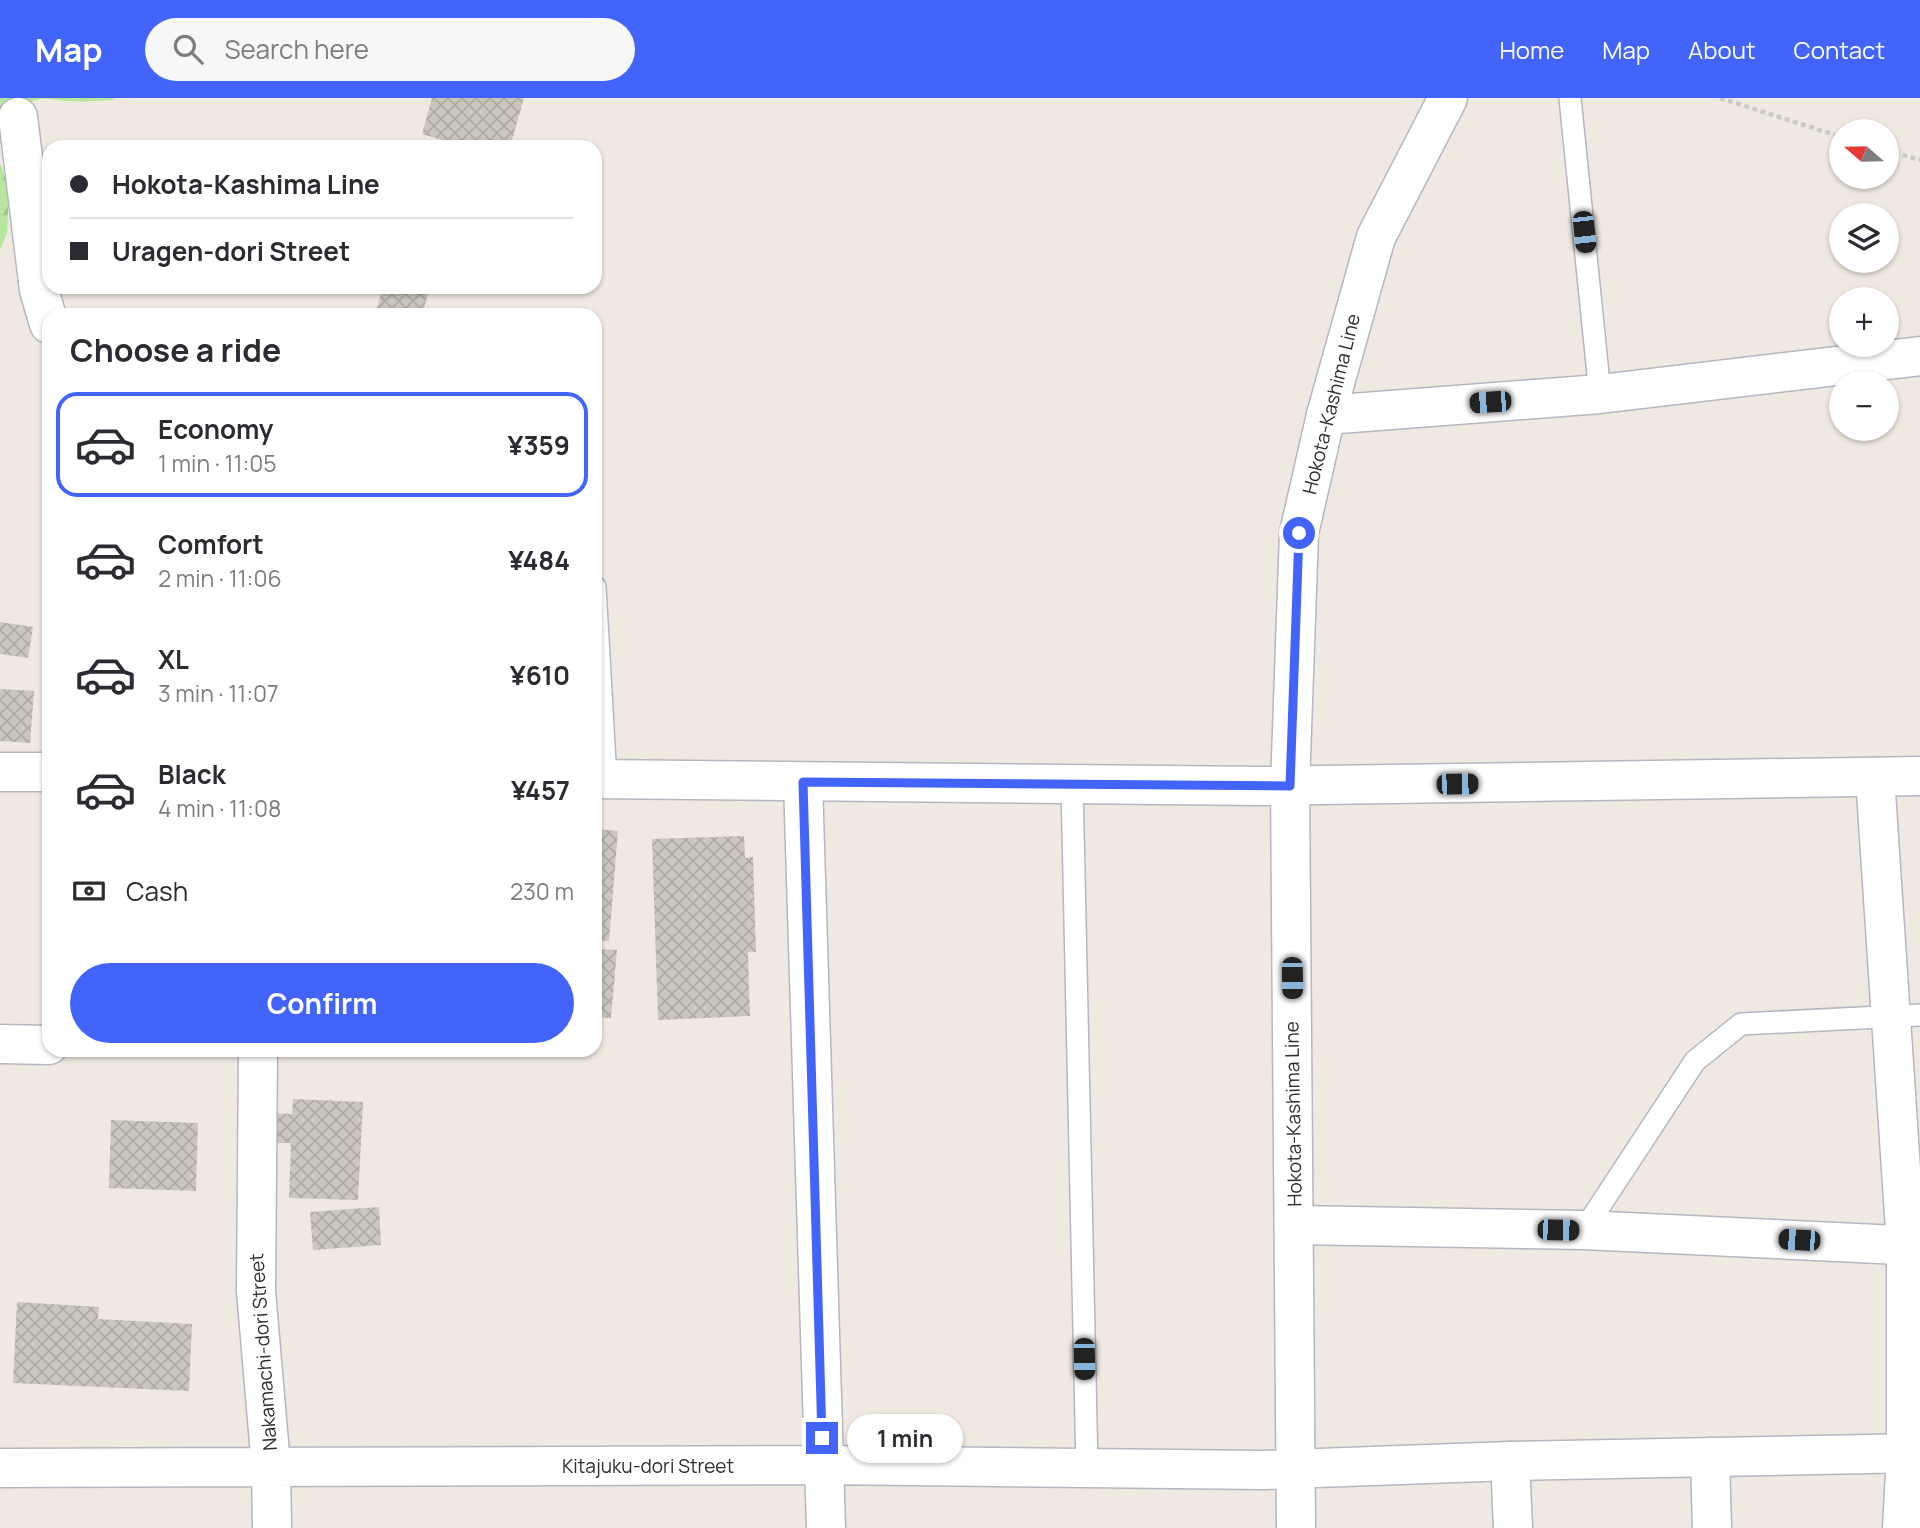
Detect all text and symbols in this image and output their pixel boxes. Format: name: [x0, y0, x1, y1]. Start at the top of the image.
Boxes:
search box: [145, 18, 635, 81]
text: Map: [35, 27, 103, 72]
icon: search: [169, 30, 207, 68]
text: Search here: [225, 31, 369, 67]
text: Home: [1499, 33, 1564, 66]
text: Map: [1602, 33, 1650, 66]
text: About: [1688, 33, 1756, 66]
text: Contact: [1794, 33, 1885, 66]
north arrow: [1829, 119, 1899, 189]
map controls: [1829, 119, 1899, 441]
text: Hokota-Kashima Line: [112, 166, 380, 202]
button: layers: [1829, 203, 1899, 273]
car: [1572, 210, 1597, 254]
text: Uragen-dori Street: [112, 233, 350, 269]
button: +: [1829, 287, 1899, 357]
street label: Hokota-Kashima Line: [1296, 311, 1366, 497]
text: Choose a ride: [70, 328, 281, 372]
button: −: [1829, 371, 1899, 441]
car: [1469, 390, 1512, 414]
text: Economy: [158, 411, 273, 447]
icon: car: [74, 413, 137, 476]
text: ¥359: [508, 427, 570, 463]
text: 1 min · 11:05: [158, 447, 277, 479]
route start: [1283, 517, 1315, 549]
text: Comfort: [158, 526, 264, 562]
icon: car: [74, 528, 137, 591]
text: ¥484: [508, 542, 570, 578]
text: 2 min · 11:06: [158, 562, 282, 594]
text: XL: [158, 641, 189, 677]
icon: car: [74, 643, 137, 706]
text: ¥610: [510, 657, 570, 693]
text: 3 min · 11:07: [158, 677, 279, 709]
text: Black: [158, 756, 226, 792]
icon: car: [74, 758, 137, 821]
text: ¥457: [511, 772, 570, 808]
car: [1436, 773, 1479, 795]
text: 4 min · 11:08: [158, 792, 281, 824]
icon: cash: [70, 872, 108, 910]
text: Cash: [126, 873, 188, 909]
text: 230 m: [510, 875, 574, 907]
car: [1282, 957, 1303, 999]
button: Confirm: [70, 963, 574, 1043]
street label: Hokota-Kashima Line: [1278, 1021, 1308, 1207]
car: [1537, 1219, 1580, 1241]
car: [1778, 1228, 1821, 1252]
street label: Nakamachi-dori Street: [243, 1252, 283, 1452]
car: [1074, 1338, 1095, 1380]
callout: 1 min: [846, 1414, 962, 1462]
route end: [806, 1422, 838, 1454]
text: 1 min: [877, 1422, 933, 1454]
street label: Kitajuku-dori Street: [562, 1453, 734, 1479]

